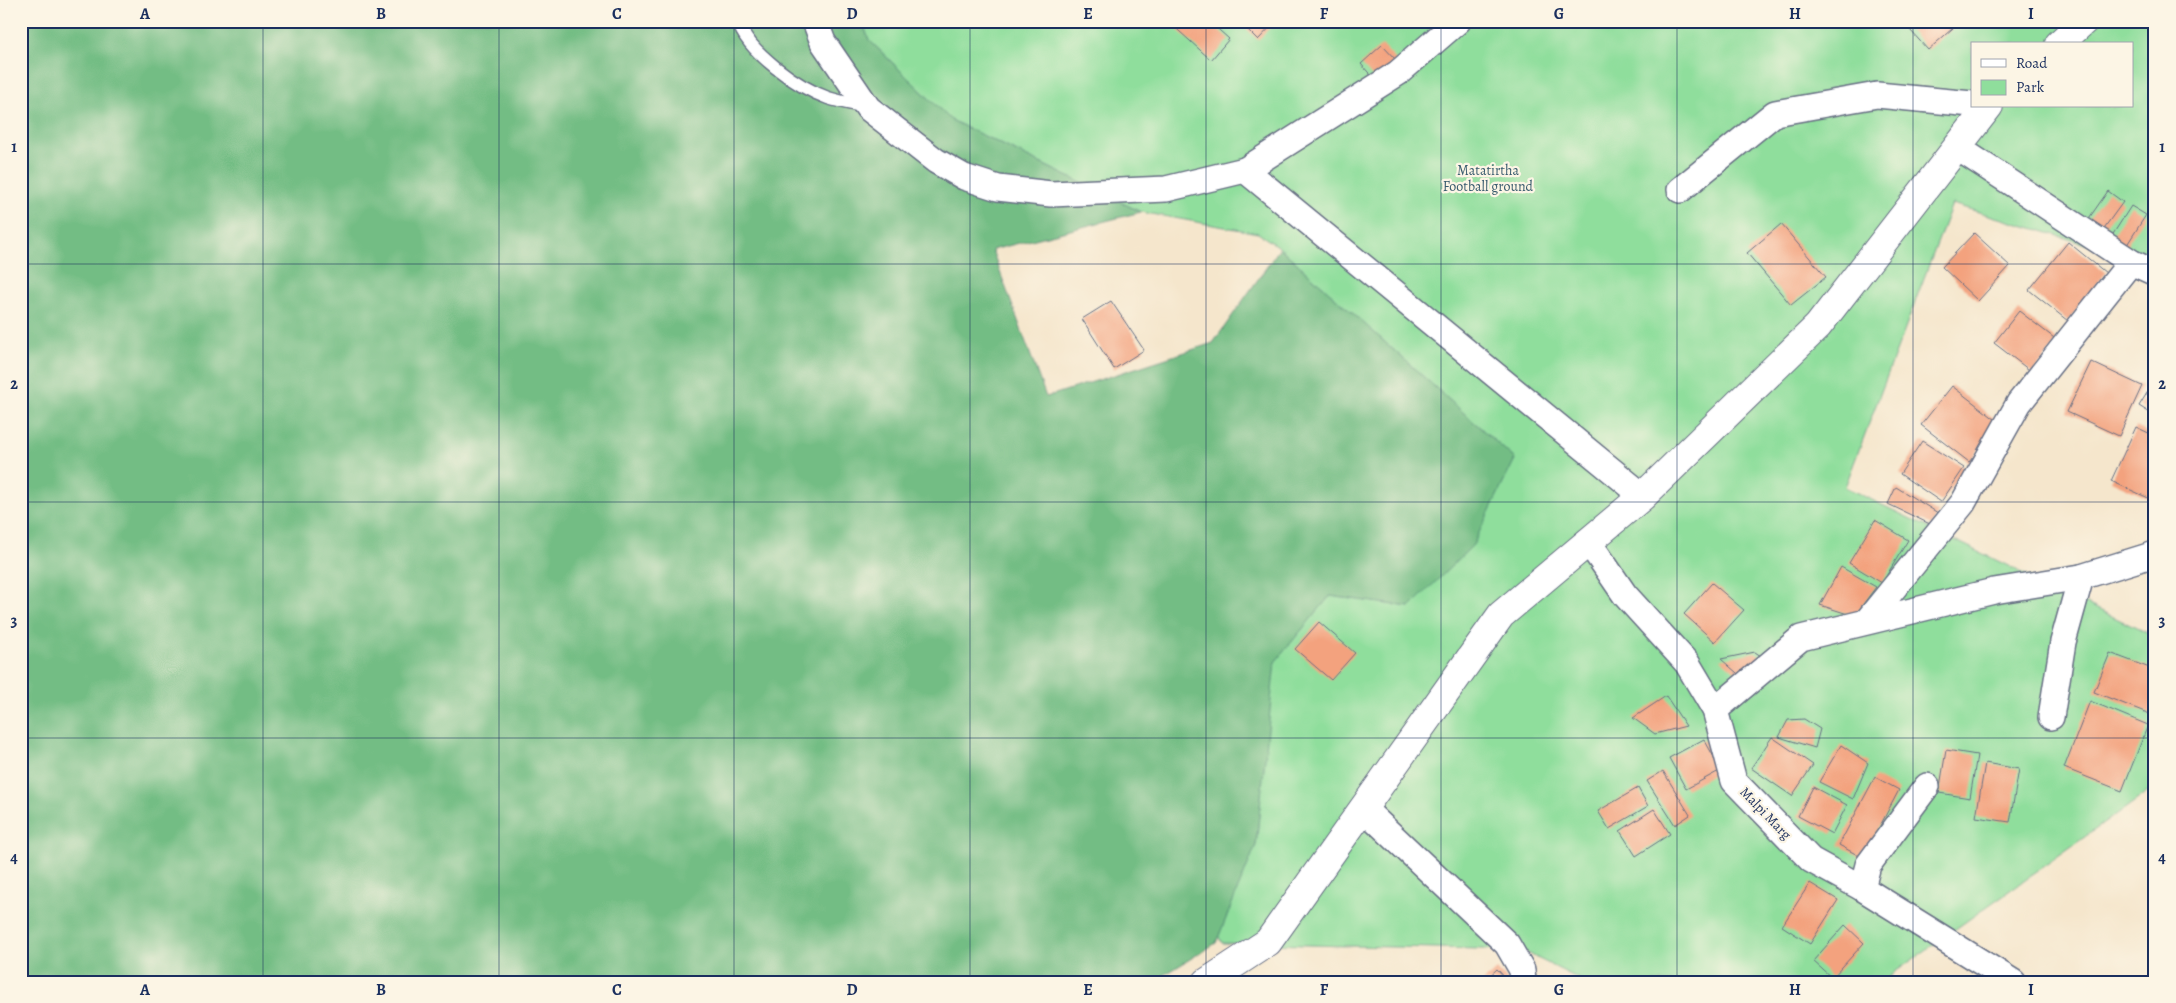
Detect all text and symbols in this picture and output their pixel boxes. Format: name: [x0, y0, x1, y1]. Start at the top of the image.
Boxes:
text: A: [139, 3, 151, 25]
text: B: [376, 3, 386, 25]
text: C: [612, 3, 622, 25]
text: D: [846, 3, 858, 25]
text: E: [1083, 3, 1093, 25]
text: F: [1320, 3, 1329, 25]
text: G: [1554, 3, 1564, 25]
text: H: [1789, 3, 1801, 25]
text: I: [2028, 3, 2034, 25]
legend: [1971, 42, 2134, 108]
text: Road: [2016, 53, 2048, 73]
text: Park: [2016, 77, 2045, 97]
text: 1: [11, 136, 17, 158]
text: 1: [2159, 136, 2165, 158]
park label: Matatirtha Football ground: [1443, 161, 1534, 196]
text: 2: [10, 373, 18, 395]
text: 2: [2158, 373, 2166, 395]
text: 3: [11, 610, 18, 632]
text: 3: [2159, 610, 2166, 632]
street label: Malpi Marg: [1736, 783, 1796, 844]
text: 4: [10, 847, 18, 869]
text: 4: [2158, 847, 2166, 869]
text: A: [139, 979, 151, 1001]
text: B: [376, 979, 386, 1001]
text: C: [612, 979, 622, 1001]
text: D: [846, 979, 858, 1001]
text: E: [1083, 979, 1093, 1001]
text: F: [1320, 979, 1329, 1001]
text: G: [1554, 979, 1564, 1001]
text: H: [1789, 979, 1801, 1001]
text: I: [2028, 979, 2034, 1001]

